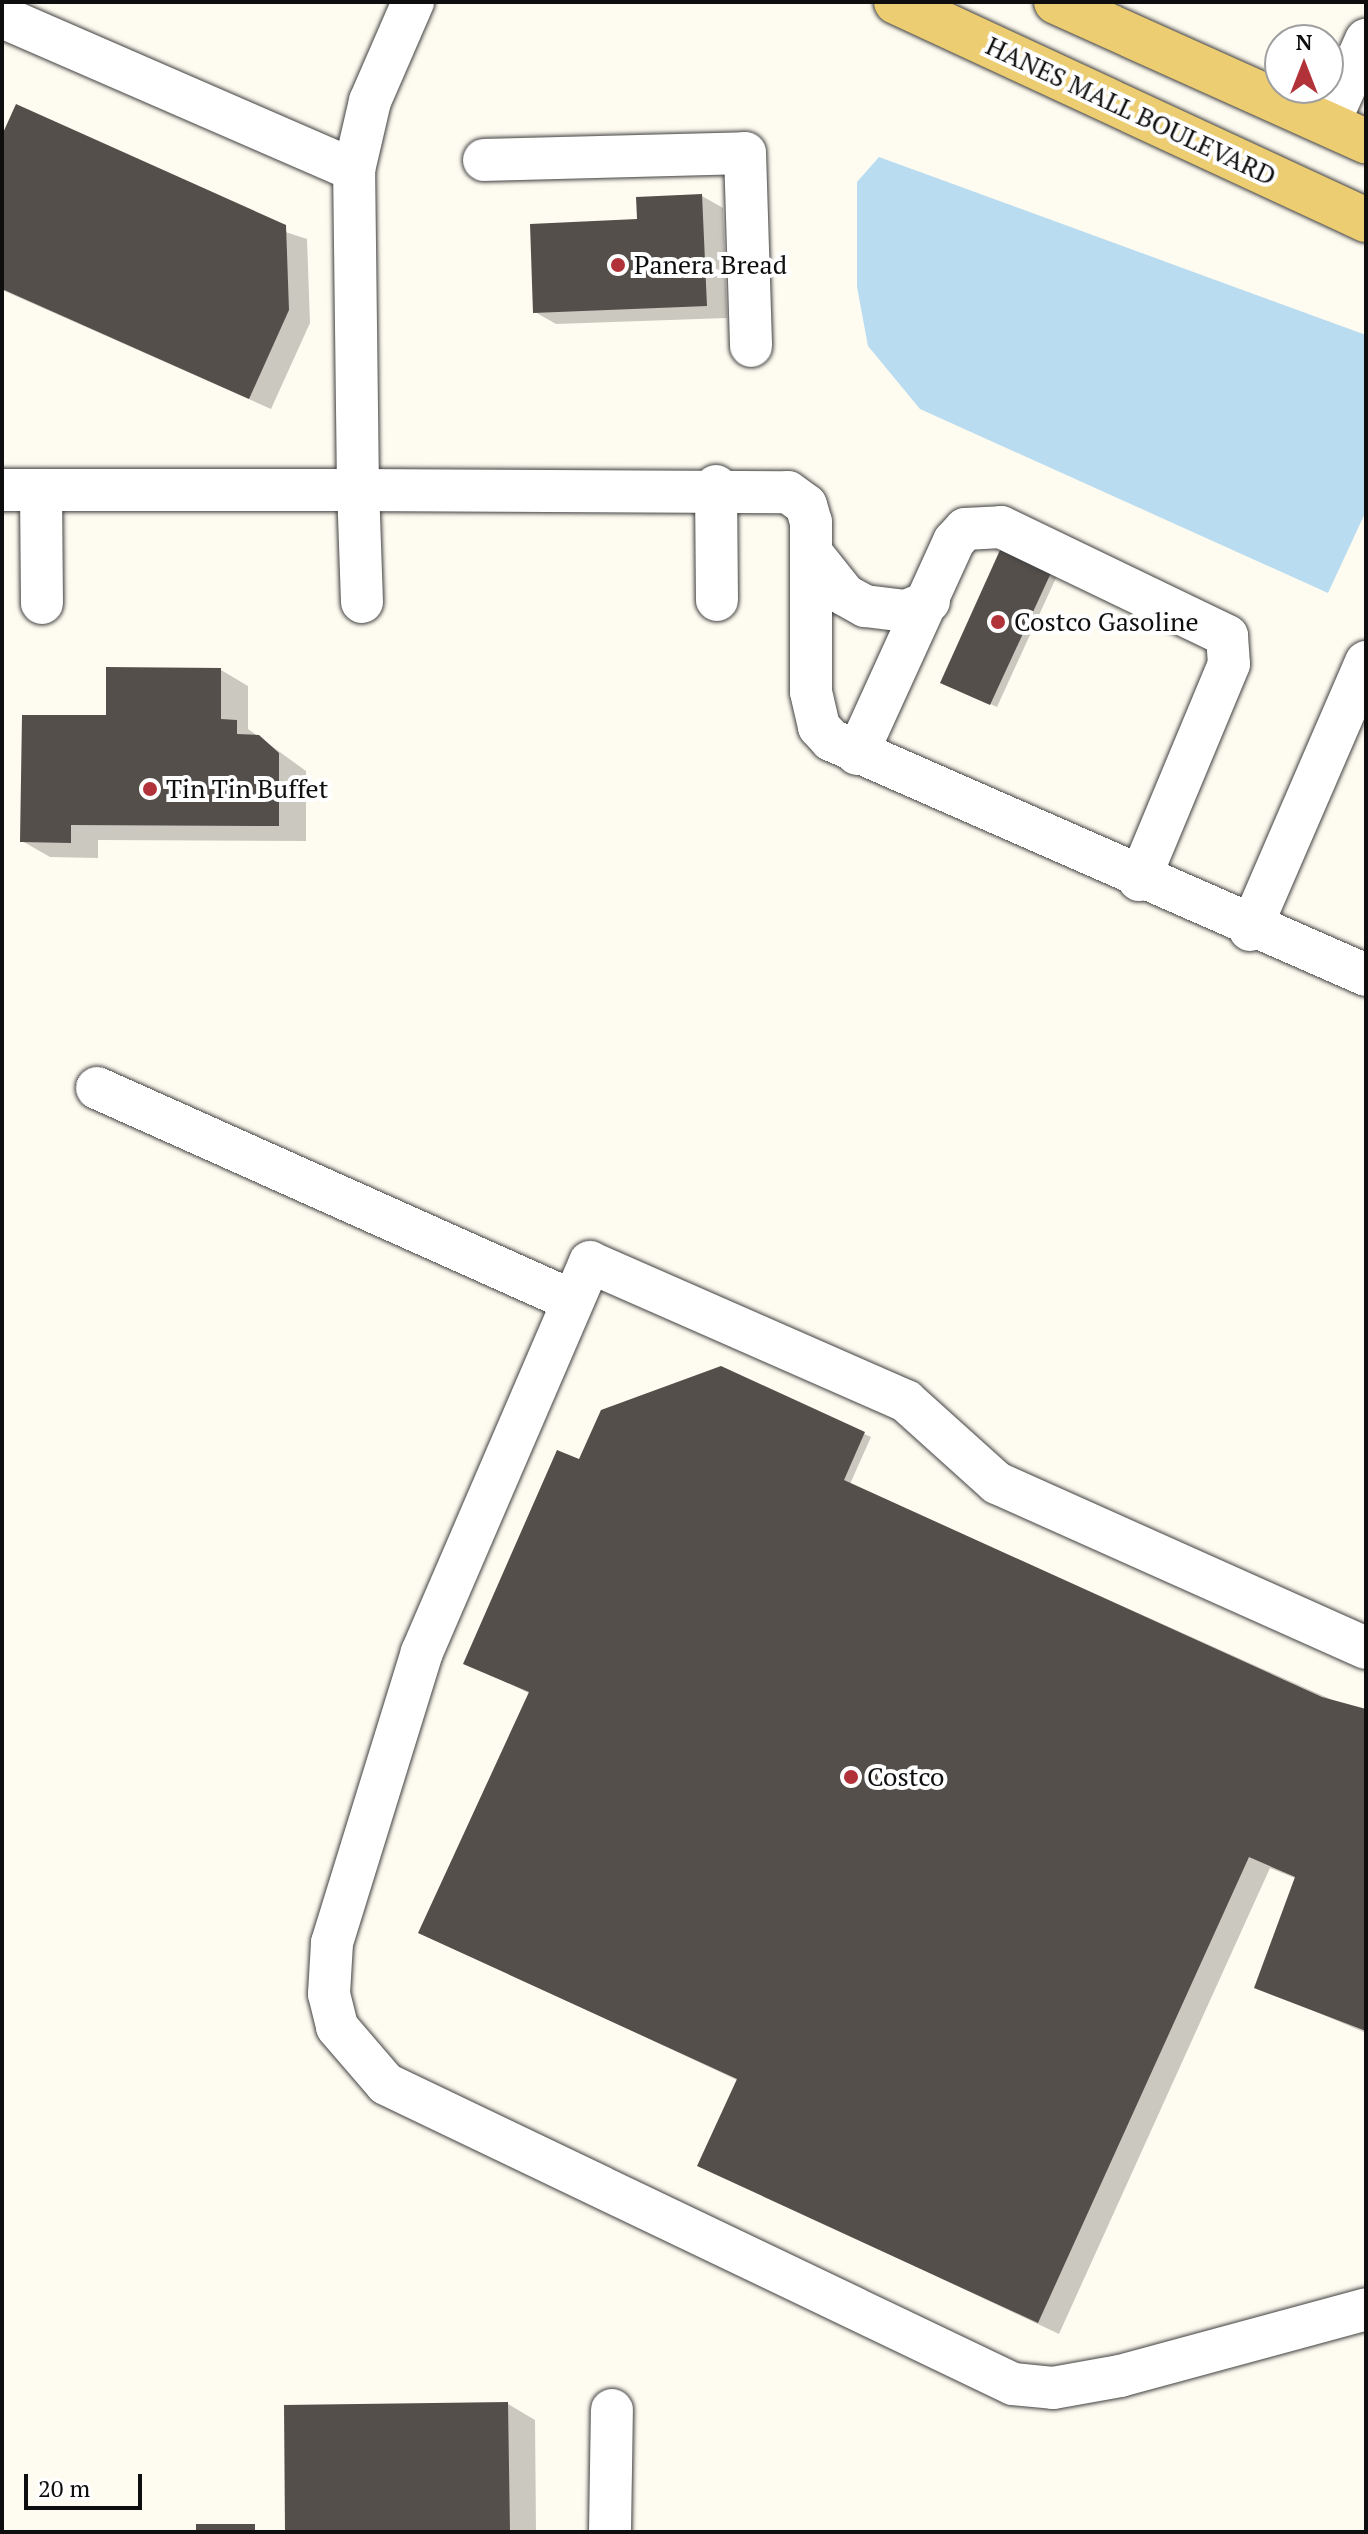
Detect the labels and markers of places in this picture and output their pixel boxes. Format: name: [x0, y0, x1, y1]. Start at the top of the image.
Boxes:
place label: Panera Bread: [634, 249, 787, 281]
marker: Panera Bread: [609, 256, 627, 274]
place label: Costco Gasoline: [1014, 606, 1199, 638]
marker: Costco Gasoline: [989, 613, 1007, 631]
place label: Tin Tin Buffet: [166, 773, 328, 805]
marker: Tin Tin Buffet: [141, 780, 159, 798]
place label: Costco: [867, 1761, 944, 1793]
marker: Costco: [842, 1768, 860, 1786]

